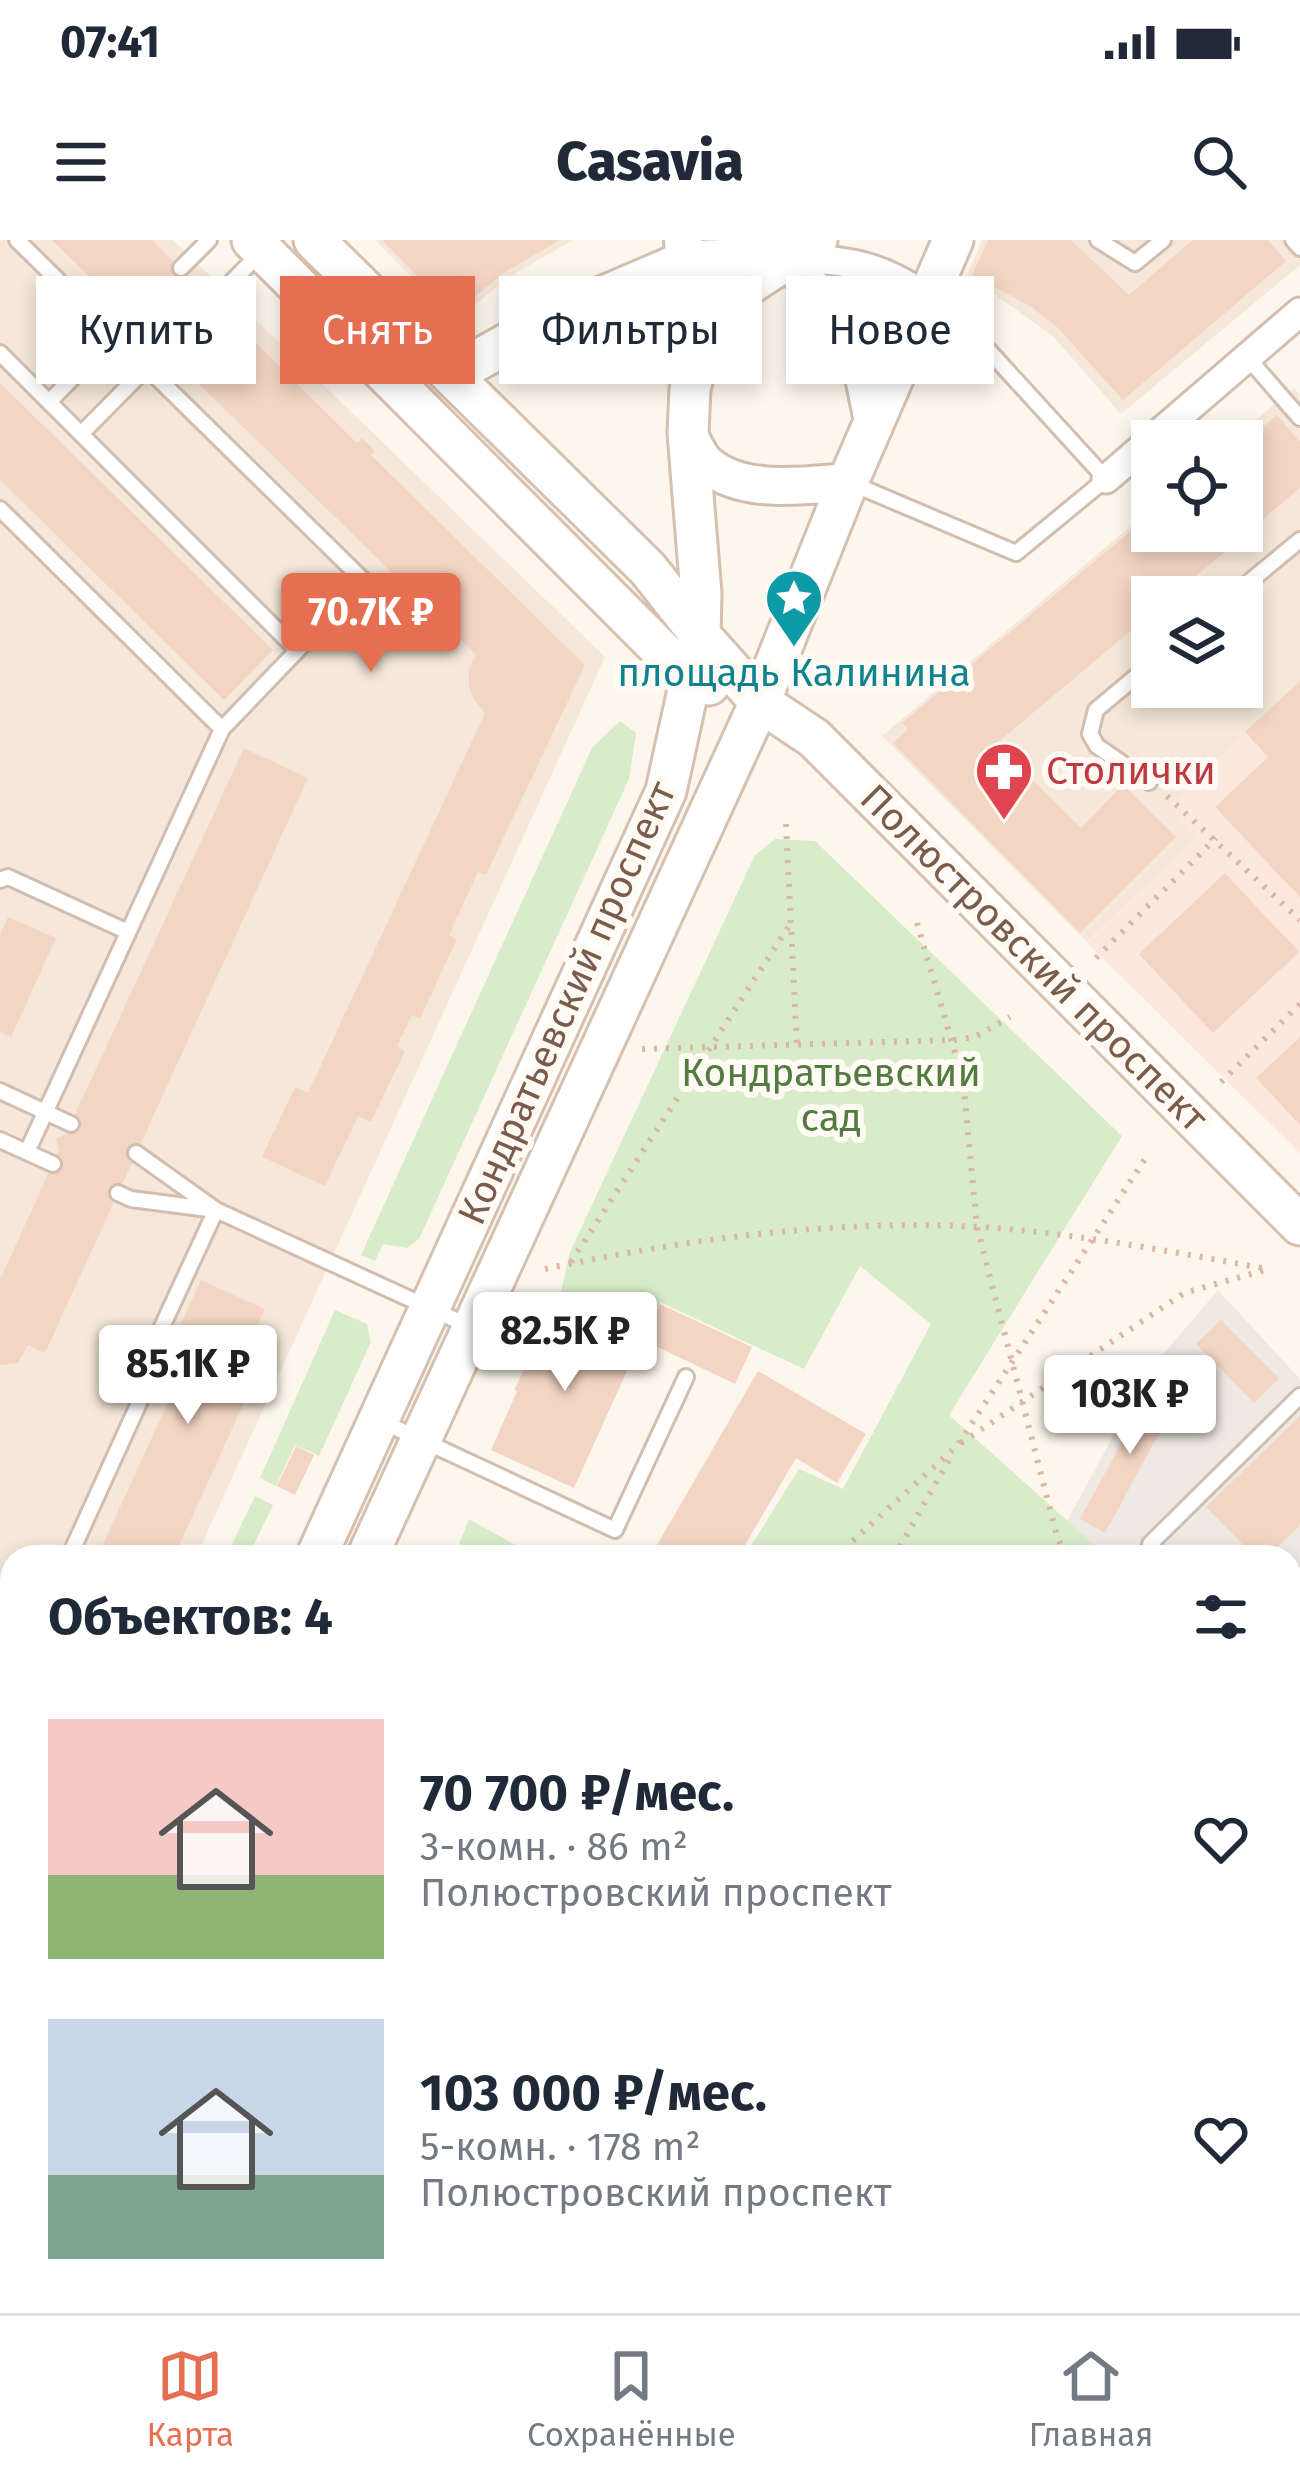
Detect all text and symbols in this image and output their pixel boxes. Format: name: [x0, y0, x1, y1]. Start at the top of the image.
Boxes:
text: 07:41: [60, 15, 160, 69]
icon: menu: [48, 129, 114, 195]
icon: search: [1186, 129, 1252, 195]
text: Casavia: [556, 130, 744, 194]
chip: Купить: [36, 276, 256, 384]
chip: Снять: [280, 276, 475, 384]
chip: Фильтры: [499, 276, 762, 384]
chip: Новое: [786, 276, 994, 384]
map controls: [1131, 420, 1263, 708]
button: locate: [1131, 420, 1263, 552]
place icon: площадь Калинина: [763, 567, 825, 649]
pin: 70.7K ₽: [260, 573, 482, 675]
button: layers: [1131, 576, 1263, 708]
text: 70.7K ₽: [308, 589, 434, 635]
place label: площадь Калинина: [617, 650, 971, 696]
pharmacy icon: Столички: [973, 740, 1035, 822]
place label: Столички: [1046, 748, 1216, 794]
street label: Кондратьевский проспект: [448, 774, 686, 1232]
street label: Полюстровский проспект: [851, 775, 1217, 1141]
park label: Кондратьевский сад: [681, 1050, 981, 1141]
pin: 82.5K ₽: [454, 1292, 676, 1394]
text: 82.5K ₽: [500, 1308, 630, 1354]
pin: 85.1K ₽: [77, 1325, 299, 1427]
text: 85.1K ₽: [126, 1341, 250, 1387]
pin: 103K ₽: [1032, 1355, 1228, 1457]
text: 103K ₽: [1071, 1371, 1189, 1417]
icon: filters: [1188, 1584, 1254, 1650]
text: Объектов: 4: [48, 1586, 333, 1648]
text: 70 700 ₽/мес.: [420, 1762, 734, 1824]
icon: home: [144, 1767, 288, 1911]
icon: heart: [1188, 1806, 1254, 1872]
text: 3-комн. · 86 m²: [420, 1824, 688, 1870]
text: Полюстровский проспект: [420, 1870, 892, 1916]
text: 103 000 ₽/мес.: [420, 2062, 767, 2124]
icon: home: [144, 2067, 288, 2211]
icon: heart: [1188, 2106, 1254, 2172]
text: 5-комн. · 178 m²: [420, 2124, 701, 2170]
text: Полюстровский проспект: [420, 2170, 892, 2216]
tab: Карта: [146, 2343, 234, 2455]
tab: Сохранённые: [527, 2343, 736, 2455]
tab: Главная: [1029, 2343, 1154, 2455]

